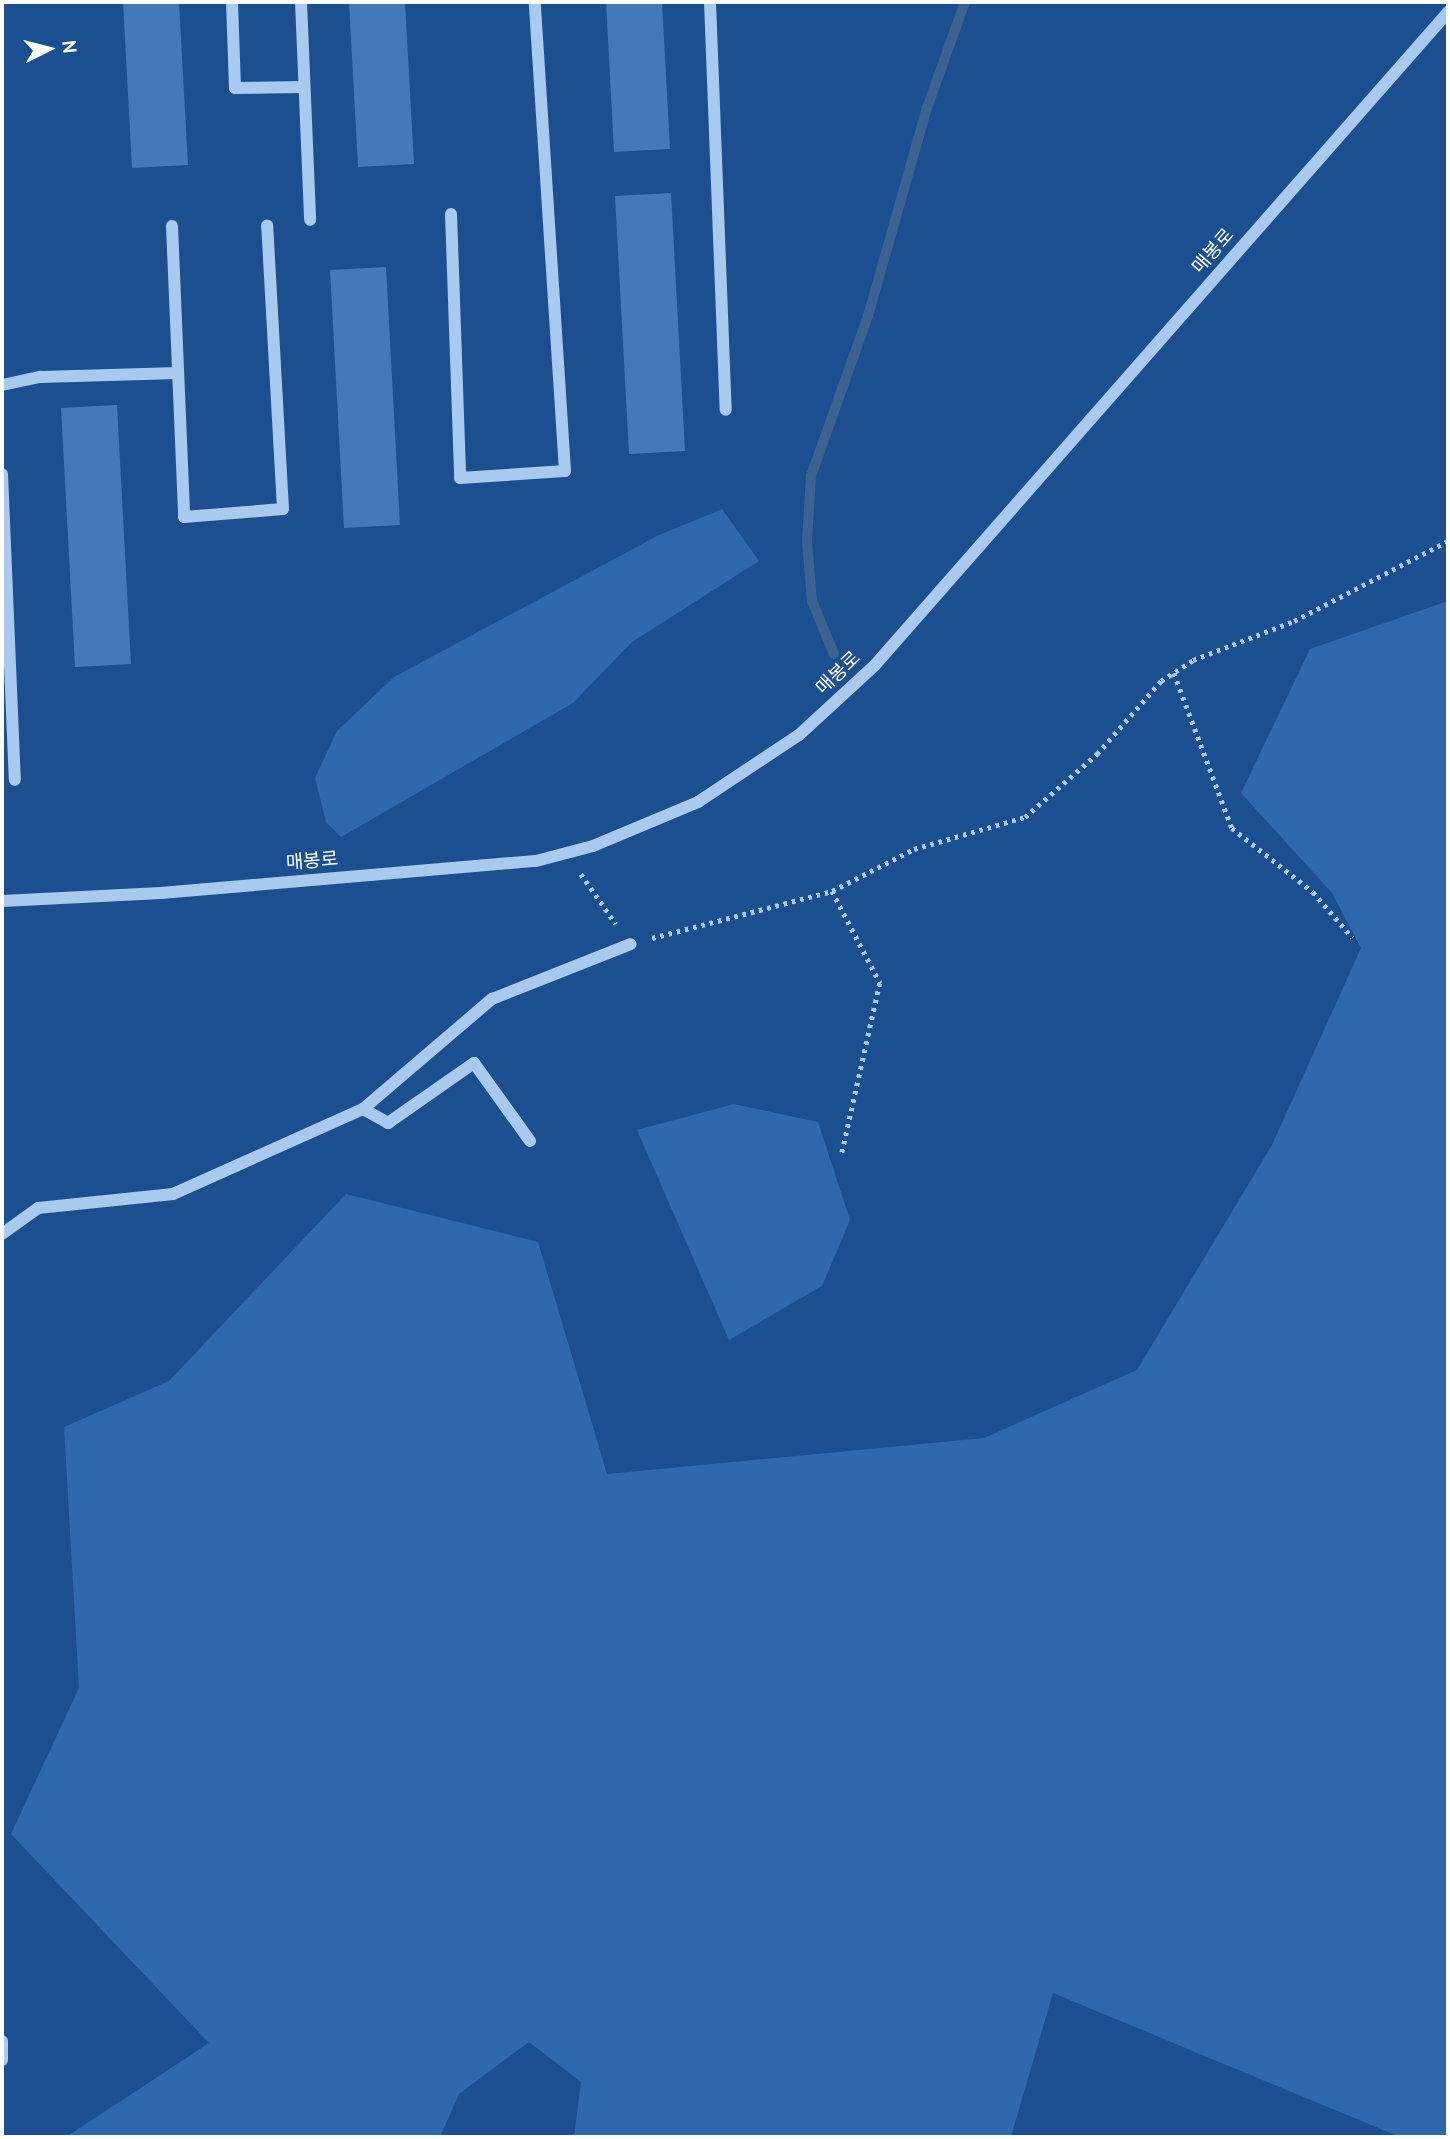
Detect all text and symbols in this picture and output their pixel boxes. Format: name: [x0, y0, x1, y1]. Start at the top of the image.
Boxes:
north arrow: [14, 14, 84, 84]
text: N: [57, 39, 82, 54]
street label: 매봉로: [1187, 224, 1239, 278]
street label: 매봉로: [811, 647, 865, 699]
street label: 매봉로: [285, 847, 339, 875]

